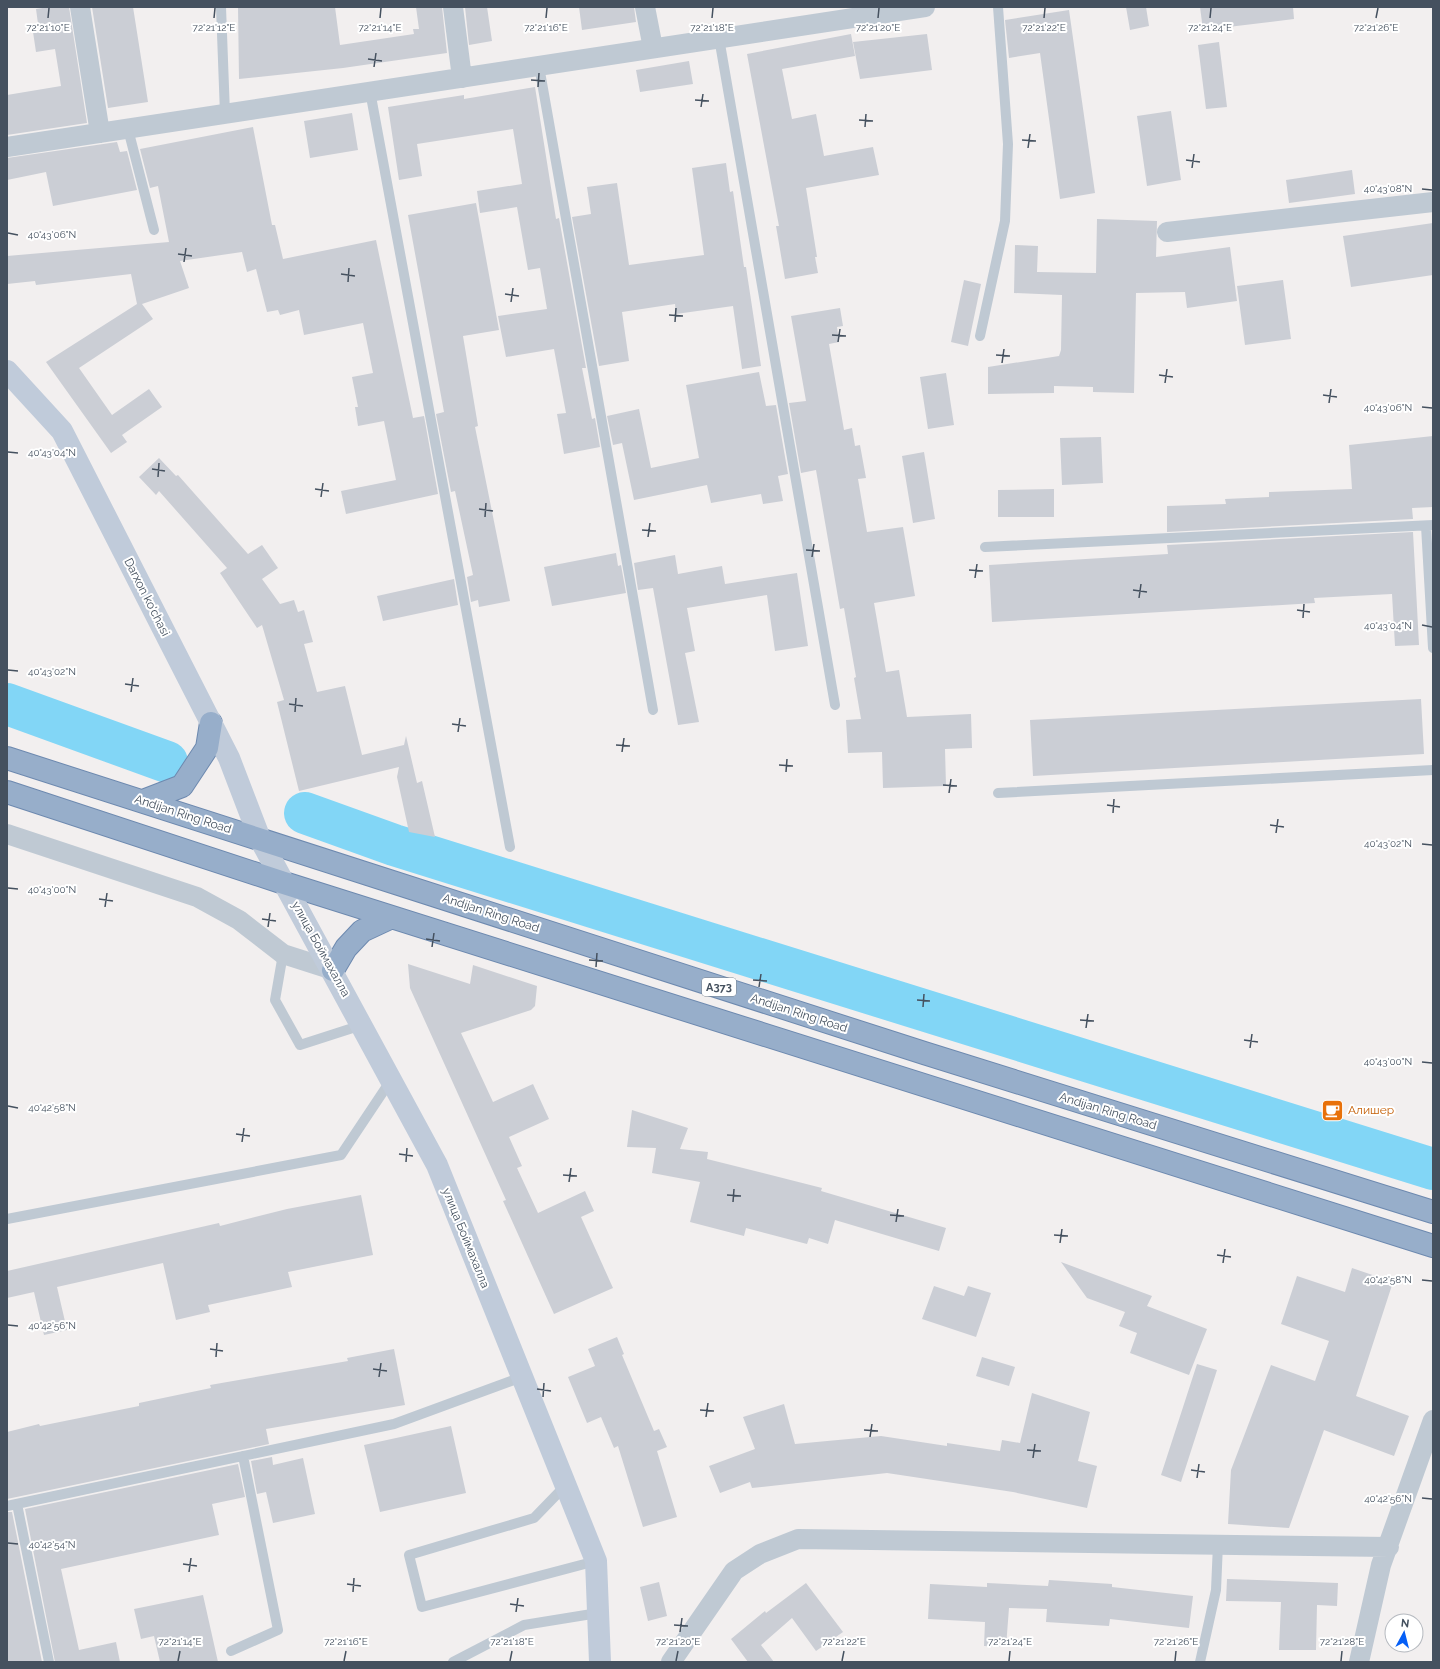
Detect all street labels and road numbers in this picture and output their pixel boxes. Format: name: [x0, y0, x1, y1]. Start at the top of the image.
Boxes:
street label: Darxon ko'chasi: [121, 556, 173, 638]
street label: Andijan Ring Road: [133, 792, 233, 836]
street label: Andijan Ring Road: [441, 891, 541, 935]
street label: улица Боймахалла: [289, 899, 353, 999]
road number: A373: [702, 978, 736, 996]
street label: Andijan Ring Road: [749, 991, 849, 1035]
street label: Andijan Ring Road: [1058, 1090, 1158, 1132]
street label: улица Боймахалла: [440, 1186, 492, 1290]

